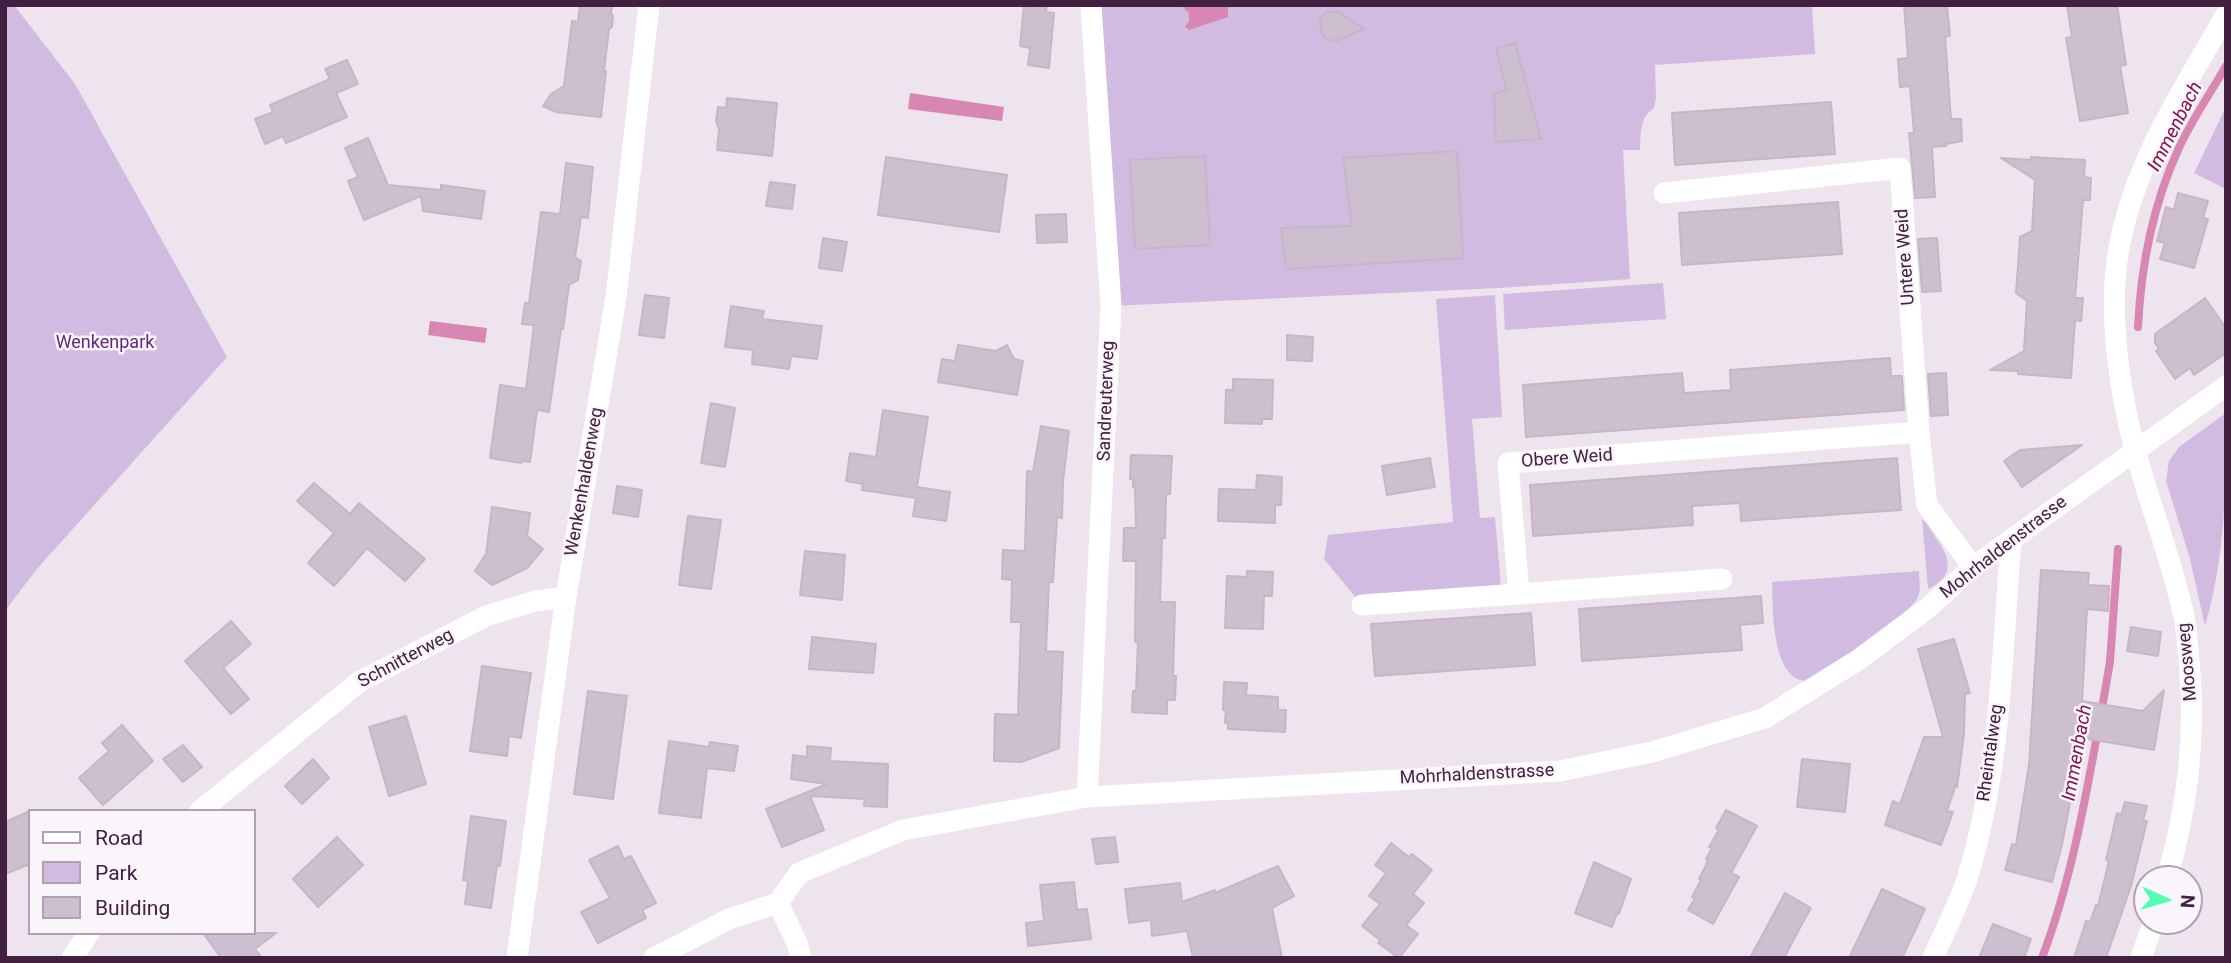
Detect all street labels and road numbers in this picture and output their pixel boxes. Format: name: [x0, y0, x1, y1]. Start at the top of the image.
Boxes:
street label: Untere Weid: [1892, 208, 1920, 306]
street label: Sandreuterweg: [1094, 340, 1120, 462]
street label: Wenkenhaldenweg: [561, 406, 609, 558]
street label: Obere Weid: [1520, 445, 1614, 473]
street label: Mohrhaldenstrasse: [1936, 492, 2072, 604]
street label: Moosweg: [2174, 622, 2202, 702]
street label: Schnitterweg: [355, 625, 457, 693]
street label: Rheintalweg: [1973, 703, 2009, 803]
street label: Mohrhaldenstrasse: [1399, 760, 1555, 790]

